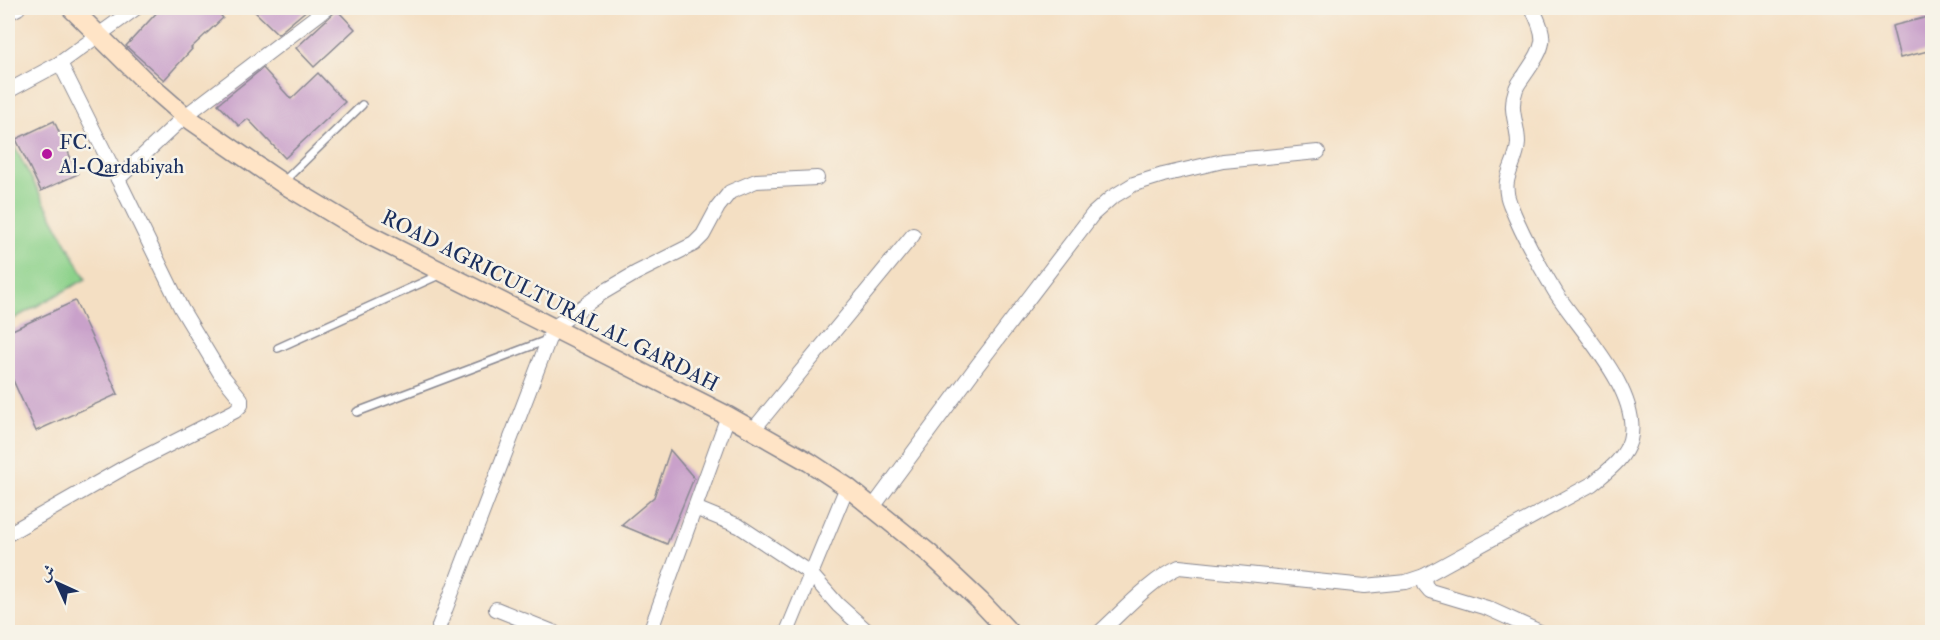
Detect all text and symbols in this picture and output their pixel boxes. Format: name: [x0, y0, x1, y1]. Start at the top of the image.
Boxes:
place label: FC. Al-Qardabiyah: [58, 129, 184, 180]
marker: FC. Al-Qardabiyah: [40, 147, 54, 161]
street label: ROAD AGRICULTURAL AL GARDAH: [377, 204, 723, 398]
north arrow: [27, 553, 87, 613]
text: ش: [34, 560, 60, 586]

